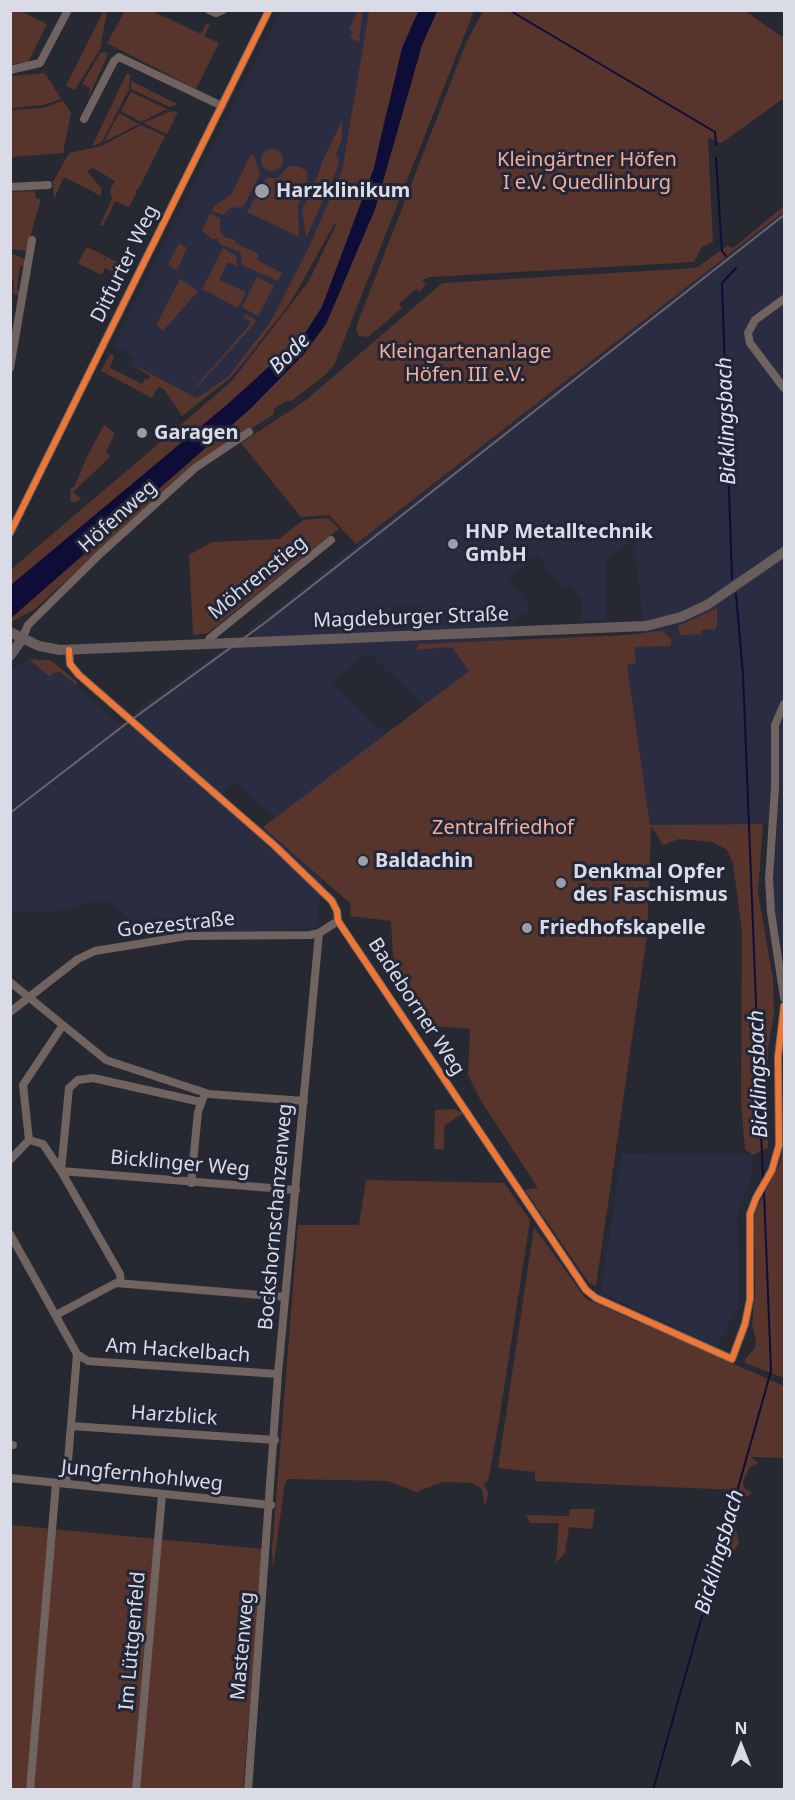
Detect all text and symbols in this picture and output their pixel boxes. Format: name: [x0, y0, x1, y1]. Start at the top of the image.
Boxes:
park label: Kleingärtner Höfen I e.V. Quedlinburg: [497, 148, 677, 195]
place label: Harzklinikum: [276, 179, 410, 203]
marker: Harzklinikum: [253, 182, 271, 200]
street label: Ditfurter Weg: [86, 201, 164, 327]
water label: Bode: [264, 328, 316, 380]
park label: Kleingartenanlage Höfen III e.V.: [379, 340, 551, 387]
water label: Bicklingsbach: [712, 357, 742, 485]
place label: Garagen: [154, 421, 239, 445]
marker: Garagen: [135, 426, 149, 440]
street label: Höfenweg: [74, 476, 162, 558]
place label: HNP Metalltechnik GmbH: [465, 520, 653, 567]
street label: Möhrenstieg: [204, 531, 312, 625]
marker: HNP Metalltechnik GmbH: [446, 537, 460, 551]
street label: Magdeburger Straße: [313, 603, 509, 633]
park label: Zentralfriedhof: [432, 816, 574, 840]
place label: Baldachin: [375, 849, 473, 873]
marker: Baldachin: [356, 854, 370, 868]
place label: Denkmal Opfer des Faschismus: [573, 860, 728, 907]
marker: Denkmal Opfer des Faschismus: [554, 876, 568, 890]
street label: Goezestraße: [116, 907, 236, 943]
place label: Friedhofskapelle: [539, 916, 706, 940]
marker: Friedhofskapelle: [520, 921, 534, 935]
street label: Badeborner Weg: [363, 934, 469, 1080]
water label: Bicklingsbach: [744, 1010, 774, 1138]
street label: Bockshornschanzenweg: [254, 1103, 298, 1331]
street label: Bicklinger Weg: [109, 1146, 251, 1182]
street label: Am Hackelbach: [105, 1334, 251, 1368]
street label: Harzblick: [130, 1401, 218, 1431]
street label: Jungfernhohlweg: [60, 1456, 224, 1496]
water label: Bicklingsbach: [690, 1487, 750, 1617]
street label: Im Lüttgenfeld: [115, 1570, 151, 1712]
street label: Mastenweg: [226, 1591, 260, 1701]
north arrow: [711, 1716, 771, 1776]
text: N: [734, 1717, 748, 1739]

